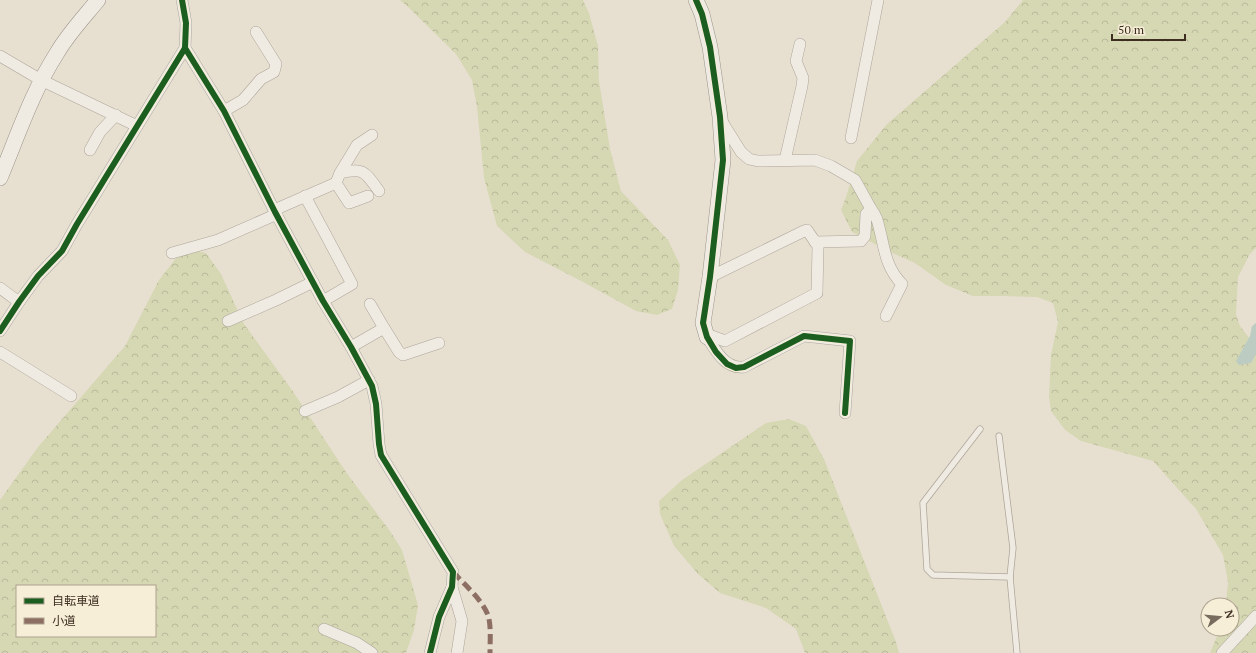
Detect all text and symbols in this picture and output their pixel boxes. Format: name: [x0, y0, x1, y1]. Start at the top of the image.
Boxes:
scale bar: [1112, 16, 1185, 42]
text: 50 m: [1118, 22, 1145, 37]
legend: [16, 585, 156, 637]
text: 自転車道: [52, 593, 100, 608]
north arrow: [1200, 597, 1240, 637]
text: N: [1222, 608, 1238, 621]
text: 小道: [52, 613, 76, 628]

